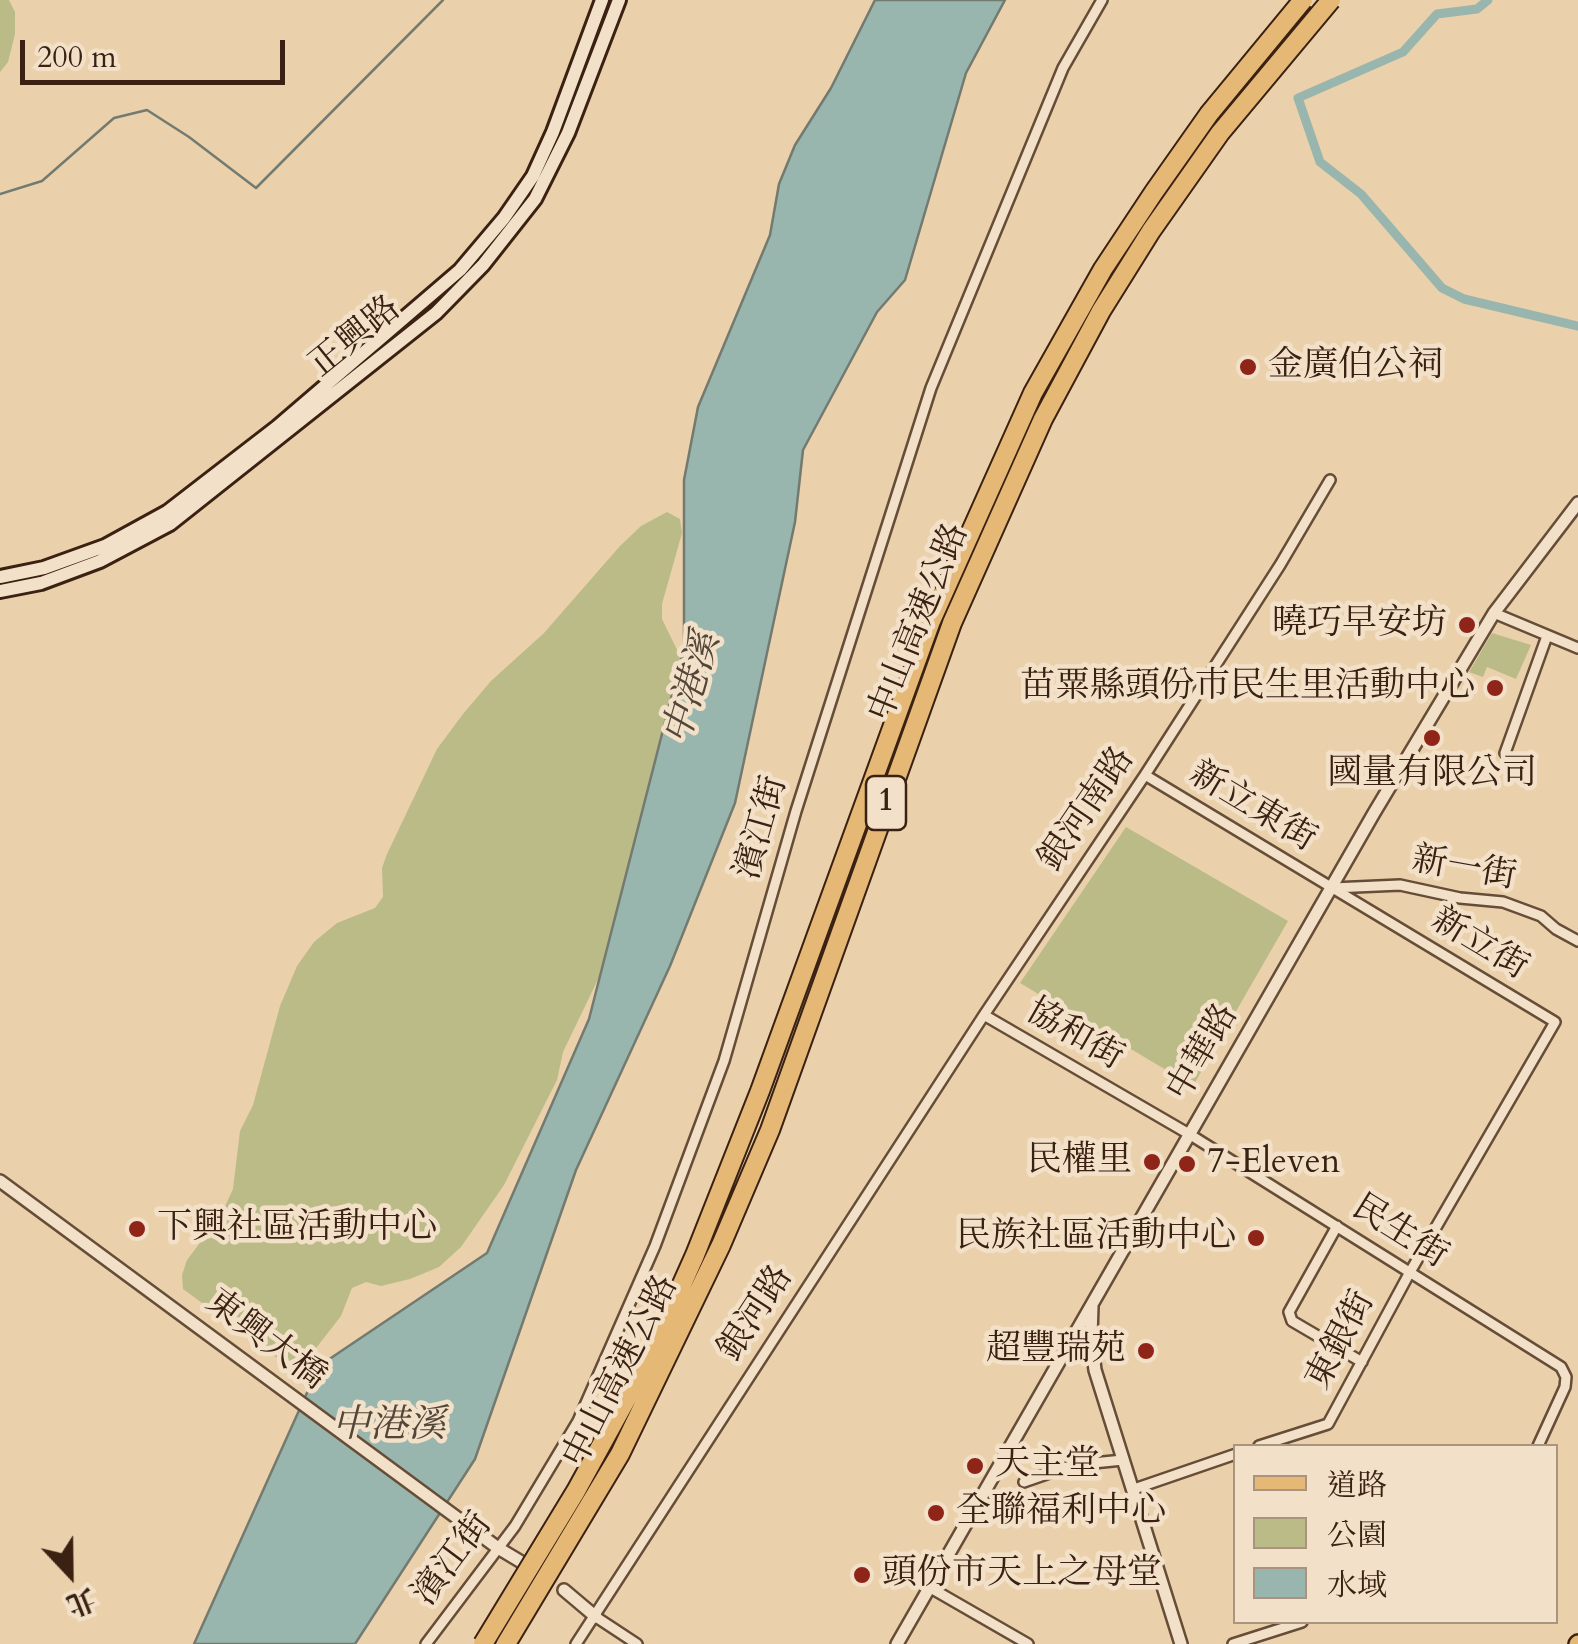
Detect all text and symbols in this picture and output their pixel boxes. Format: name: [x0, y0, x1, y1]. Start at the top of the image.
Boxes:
scale bar: [25, 20, 290, 82]
text: 200 m: [37, 37, 117, 78]
street label: 正興路: [302, 289, 410, 387]
place label: 金廣伯公祠: [1268, 346, 1443, 388]
marker: 金廣伯公祠: [1237, 356, 1259, 378]
street label: 中山高速公路: [861, 518, 979, 728]
place label: 曉巧早安坊: [1272, 604, 1447, 646]
marker: 曉巧早安坊: [1456, 614, 1478, 636]
water label: 中港溪: [656, 628, 732, 750]
place label: 苗粟縣頭份巿民生里活動中心: [1020, 667, 1475, 709]
marker: 苗粟縣頭份巿民生里活動中心: [1484, 677, 1506, 699]
marker: 國量有限公司: [1421, 727, 1443, 749]
street label: 銀河南路: [1031, 740, 1145, 880]
street label: 新立東街: [1181, 754, 1323, 862]
place label: 國量有限公司: [1327, 754, 1537, 796]
street label: 濱江街: [728, 772, 798, 884]
road number: 1: [866, 776, 906, 830]
street label: 新一街: [1409, 840, 1519, 900]
street label: 新立街: [1423, 900, 1535, 990]
street label: 協和街: [1018, 992, 1130, 1080]
street label: 中華路: [1160, 997, 1248, 1109]
place label: 民權里: [1027, 1141, 1132, 1183]
place label: 7-Eleven: [1207, 1143, 1340, 1185]
marker: 民權里: [1141, 1151, 1163, 1173]
marker: 7-Eleven: [1176, 1153, 1198, 1175]
street label: 民生街: [1343, 1187, 1455, 1279]
place label: 下興社區活動中心: [157, 1208, 437, 1250]
place label: 民族社區活動中心: [956, 1217, 1236, 1259]
marker: 下興社區活動中心: [126, 1218, 148, 1240]
marker: 民族社區活動中心: [1245, 1227, 1267, 1249]
street label: 銀河路: [711, 1259, 803, 1369]
street label: 中山高速公路: [556, 1269, 688, 1475]
street label: 東興大橋: [196, 1282, 334, 1400]
street label: 東銀街: [1299, 1285, 1385, 1397]
place label: 超豐瑞苑: [986, 1330, 1126, 1372]
marker: 超豐瑞苑: [1135, 1340, 1157, 1362]
water label: 中港溪: [332, 1404, 446, 1450]
legend: [1233, 1444, 1558, 1624]
place label: 天主堂: [995, 1445, 1100, 1487]
marker: 天主堂: [964, 1455, 986, 1477]
text: 道路: [1327, 1465, 1387, 1506]
place label: 全聯福利中心: [956, 1492, 1166, 1534]
marker: 全聯福利中心: [925, 1502, 947, 1524]
street label: 濱江街: [406, 1505, 502, 1615]
text: 公園: [1327, 1515, 1387, 1556]
north arrow: [20, 1524, 120, 1624]
place label: 頭份市天上之母堂: [882, 1554, 1162, 1596]
marker: 頭份市天上之母堂: [851, 1564, 873, 1586]
text: 水域: [1327, 1565, 1387, 1606]
text: 北: [61, 1579, 101, 1625]

